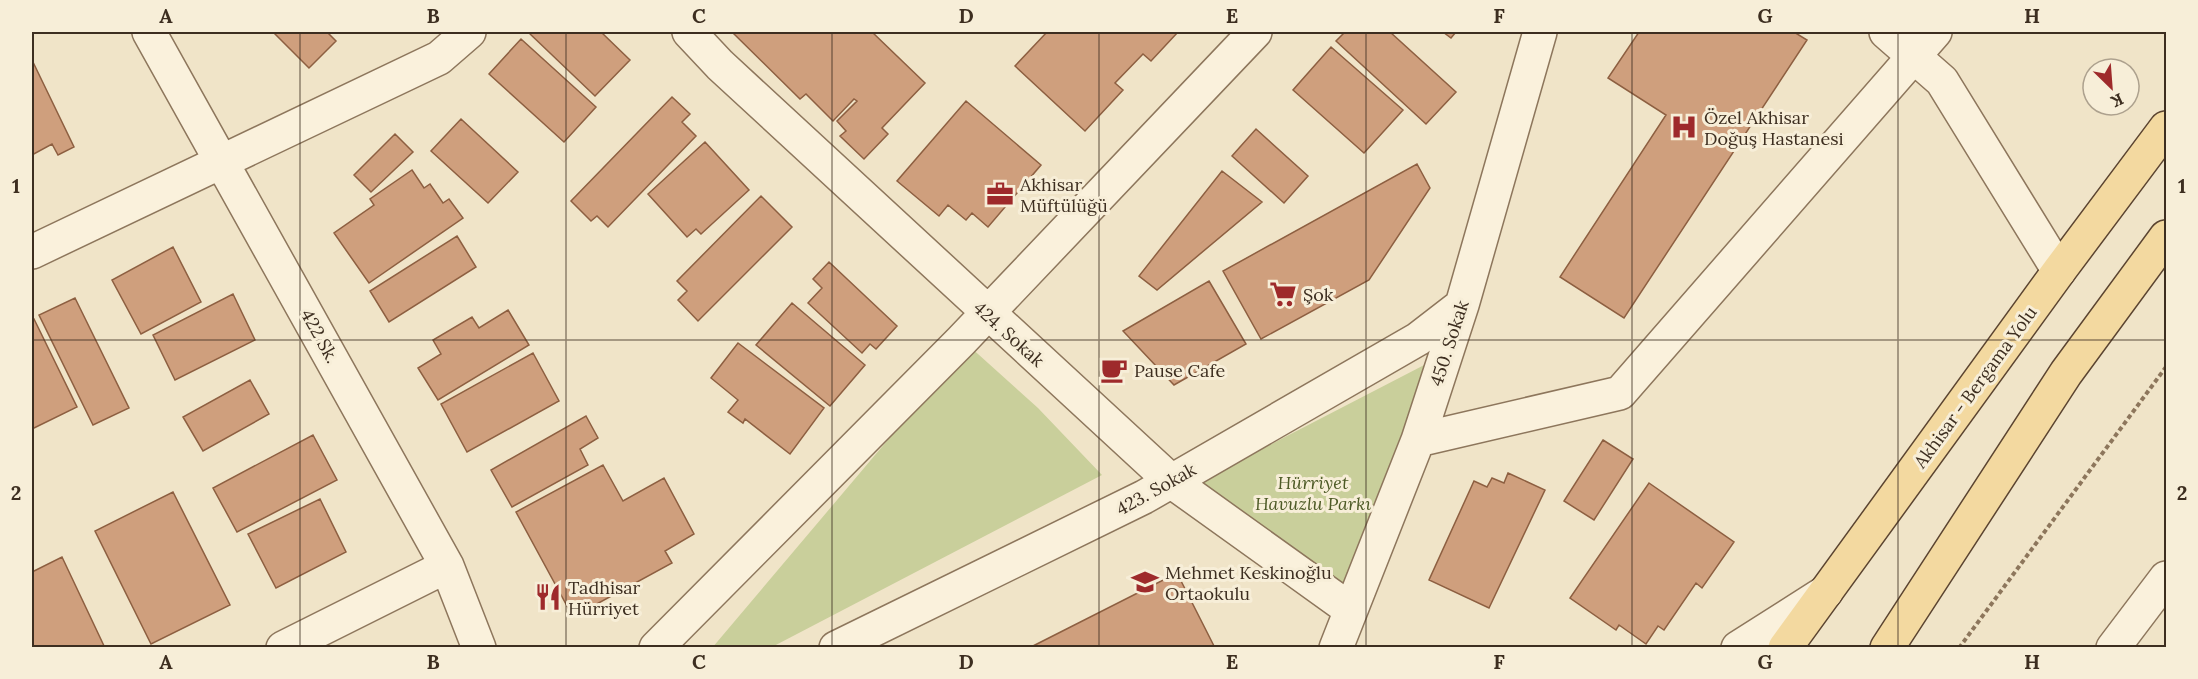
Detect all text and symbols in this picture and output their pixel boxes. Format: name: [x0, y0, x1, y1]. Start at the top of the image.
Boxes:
text: A: [159, 3, 173, 28]
text: B: [426, 3, 440, 28]
text: C: [692, 3, 706, 28]
text: D: [958, 3, 974, 28]
text: E: [1226, 3, 1238, 28]
text: F: [1493, 3, 1505, 28]
text: G: [1757, 3, 1773, 28]
text: H: [2024, 3, 2040, 28]
north arrow: [2081, 57, 2141, 117]
text: K: [2107, 89, 2127, 112]
place label: Özel Akhisar Doğuş Hastanesi: [1704, 106, 1844, 150]
hospital icon: Özel Akhisar Doğuş Hastanesi: [1669, 112, 1699, 142]
text: 1: [12, 173, 20, 198]
place label: Akhisar Müftülüğü: [1019, 173, 1108, 217]
text: 1: [2178, 173, 2186, 198]
office icon: Akhisar Müftülüğü: [985, 179, 1015, 209]
supermarket icon: Şok: [1268, 279, 1298, 309]
place label: Şok: [1303, 283, 1334, 306]
street label: 424. Sokak: [969, 296, 1049, 372]
street label: 450. Sokak: [1424, 297, 1474, 389]
street label: Akhisar - Bergama Yolu: [1908, 301, 2042, 473]
street label: 422 Sk.: [296, 305, 344, 367]
cafe icon: Pause Cafe: [1099, 355, 1129, 385]
place label: Pause Cafe: [1134, 359, 1225, 382]
street label: 423. Sokak: [1112, 458, 1200, 520]
park label: Hürriyet Havuzlu Parkı: [1255, 471, 1371, 515]
text: 2: [11, 480, 21, 505]
text: 2: [2177, 480, 2187, 505]
place label: Mehmet Keskinoğlu Ortaokulu: [1165, 561, 1332, 605]
school or university icon: Mehmet Keskinoğlu Ortaokulu: [1130, 567, 1160, 597]
place label: Tadhisar Hürriyet: [568, 576, 641, 620]
restaurant icon: Tadhisar Hürriyet: [533, 582, 563, 612]
text: A: [159, 649, 173, 674]
text: B: [426, 649, 440, 674]
text: C: [692, 649, 706, 674]
text: D: [958, 649, 974, 674]
text: E: [1226, 649, 1238, 674]
text: F: [1493, 649, 1505, 674]
text: G: [1757, 649, 1773, 674]
text: H: [2024, 649, 2040, 674]

